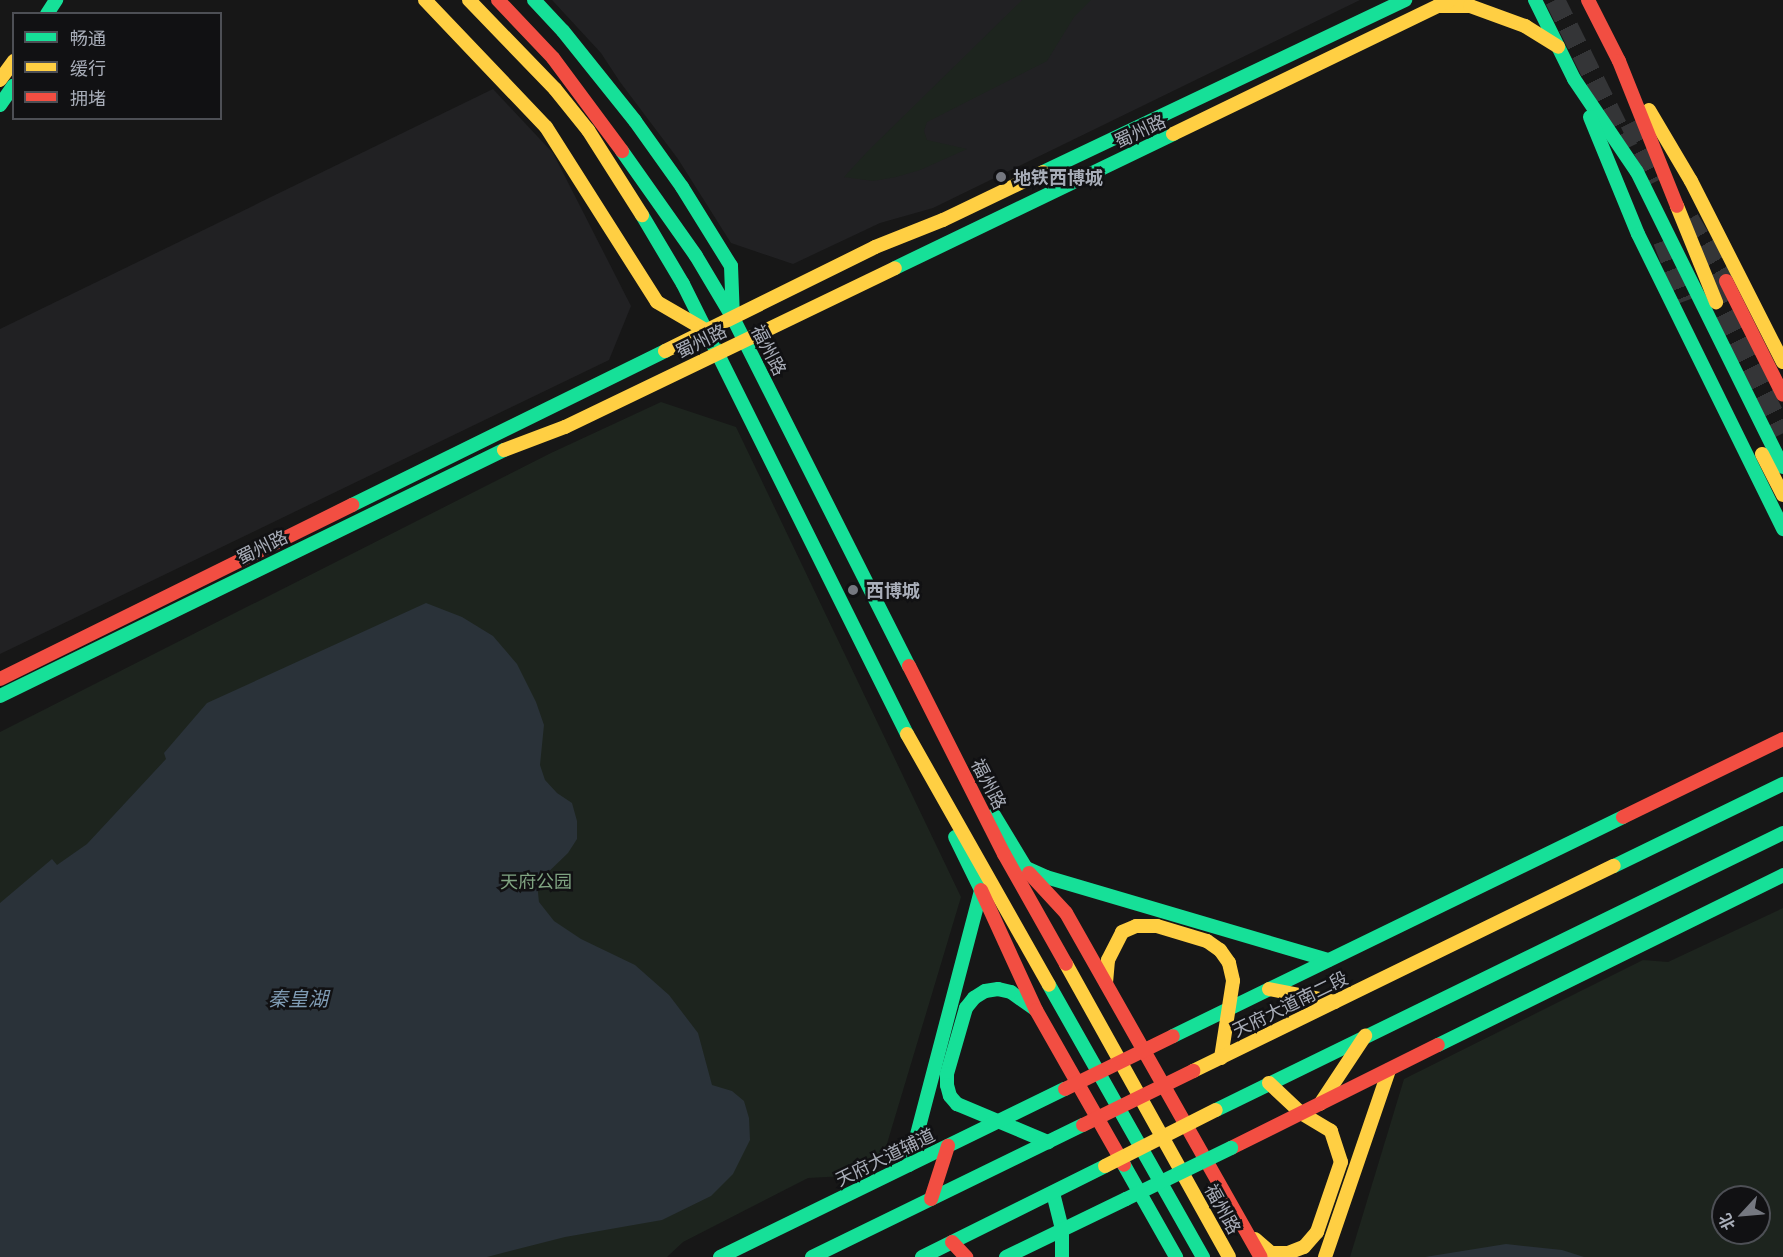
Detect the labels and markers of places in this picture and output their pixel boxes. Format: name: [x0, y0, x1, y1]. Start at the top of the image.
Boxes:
place label: 地铁西博城: [1013, 166, 1103, 188]
marker: 地铁西博城: [994, 170, 1008, 184]
place label: 西博城: [866, 579, 920, 601]
marker: 西博城: [844, 581, 862, 599]

